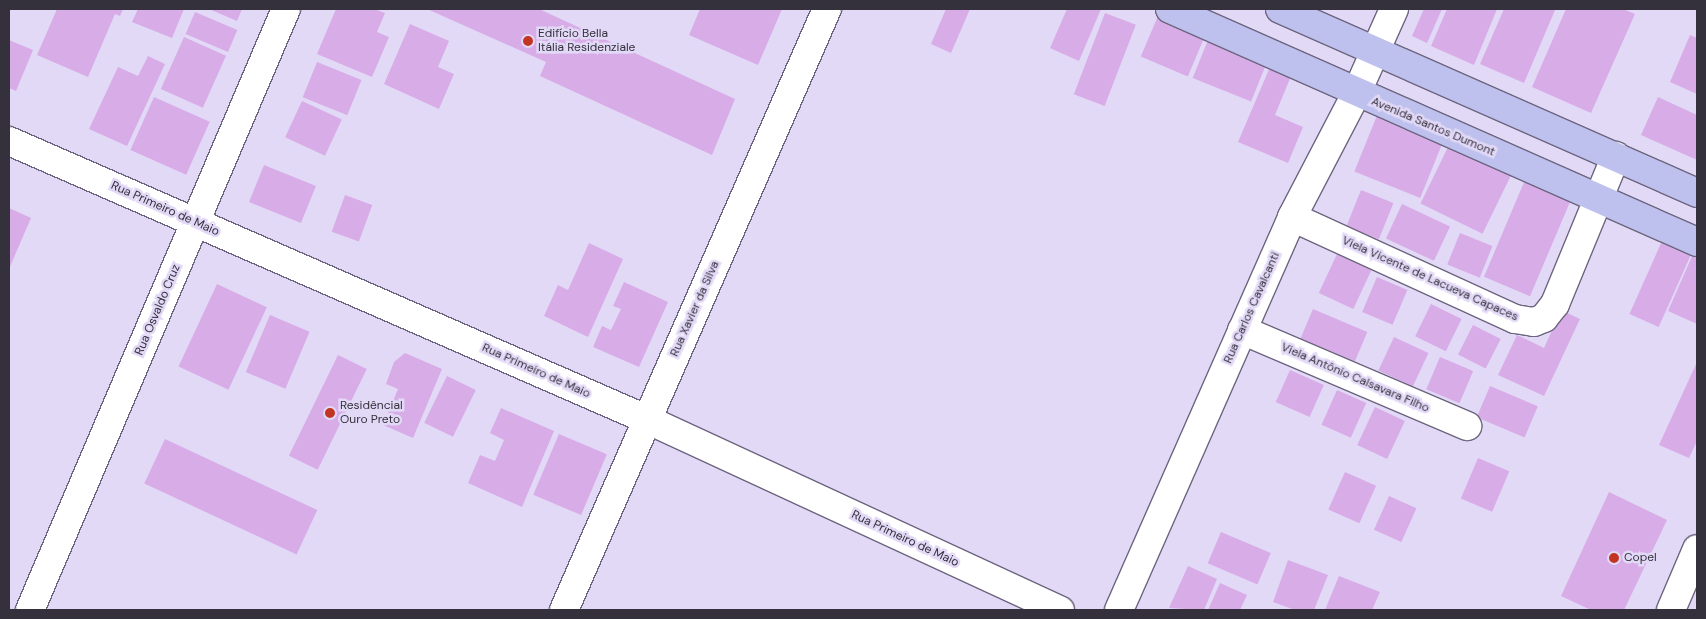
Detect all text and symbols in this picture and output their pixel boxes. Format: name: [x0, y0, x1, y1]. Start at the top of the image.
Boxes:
place label: Edifício Bella Itália Residenziale: [538, 27, 635, 55]
marker: Edifício Bella Itália Residenziale: [522, 35, 534, 47]
street label: Avenida Santos Dumont: [1369, 94, 1497, 160]
street label: Rua Primeiro de Maio: [109, 179, 221, 239]
street label: Viela Vicente de Lacueva Capaces: [1340, 233, 1520, 325]
street label: Rua Carlos Cavalcanti: [1221, 250, 1283, 366]
street label: Rua Xavier da Silva: [667, 259, 723, 359]
street label: Rua Osvaldo Cruz: [132, 262, 184, 358]
street label: Viela Antônio Calsavara Filho: [1279, 340, 1431, 416]
street label: Rua Primeiro de Maio: [480, 341, 592, 401]
place label: Residêncial Ouro Preto: [340, 399, 403, 427]
marker: Residêncial Ouro Preto: [324, 407, 336, 419]
street label: Rua Primeiro de Maio: [849, 508, 961, 570]
place label: Copel: [1624, 551, 1657, 565]
marker: Copel: [1608, 552, 1620, 564]

